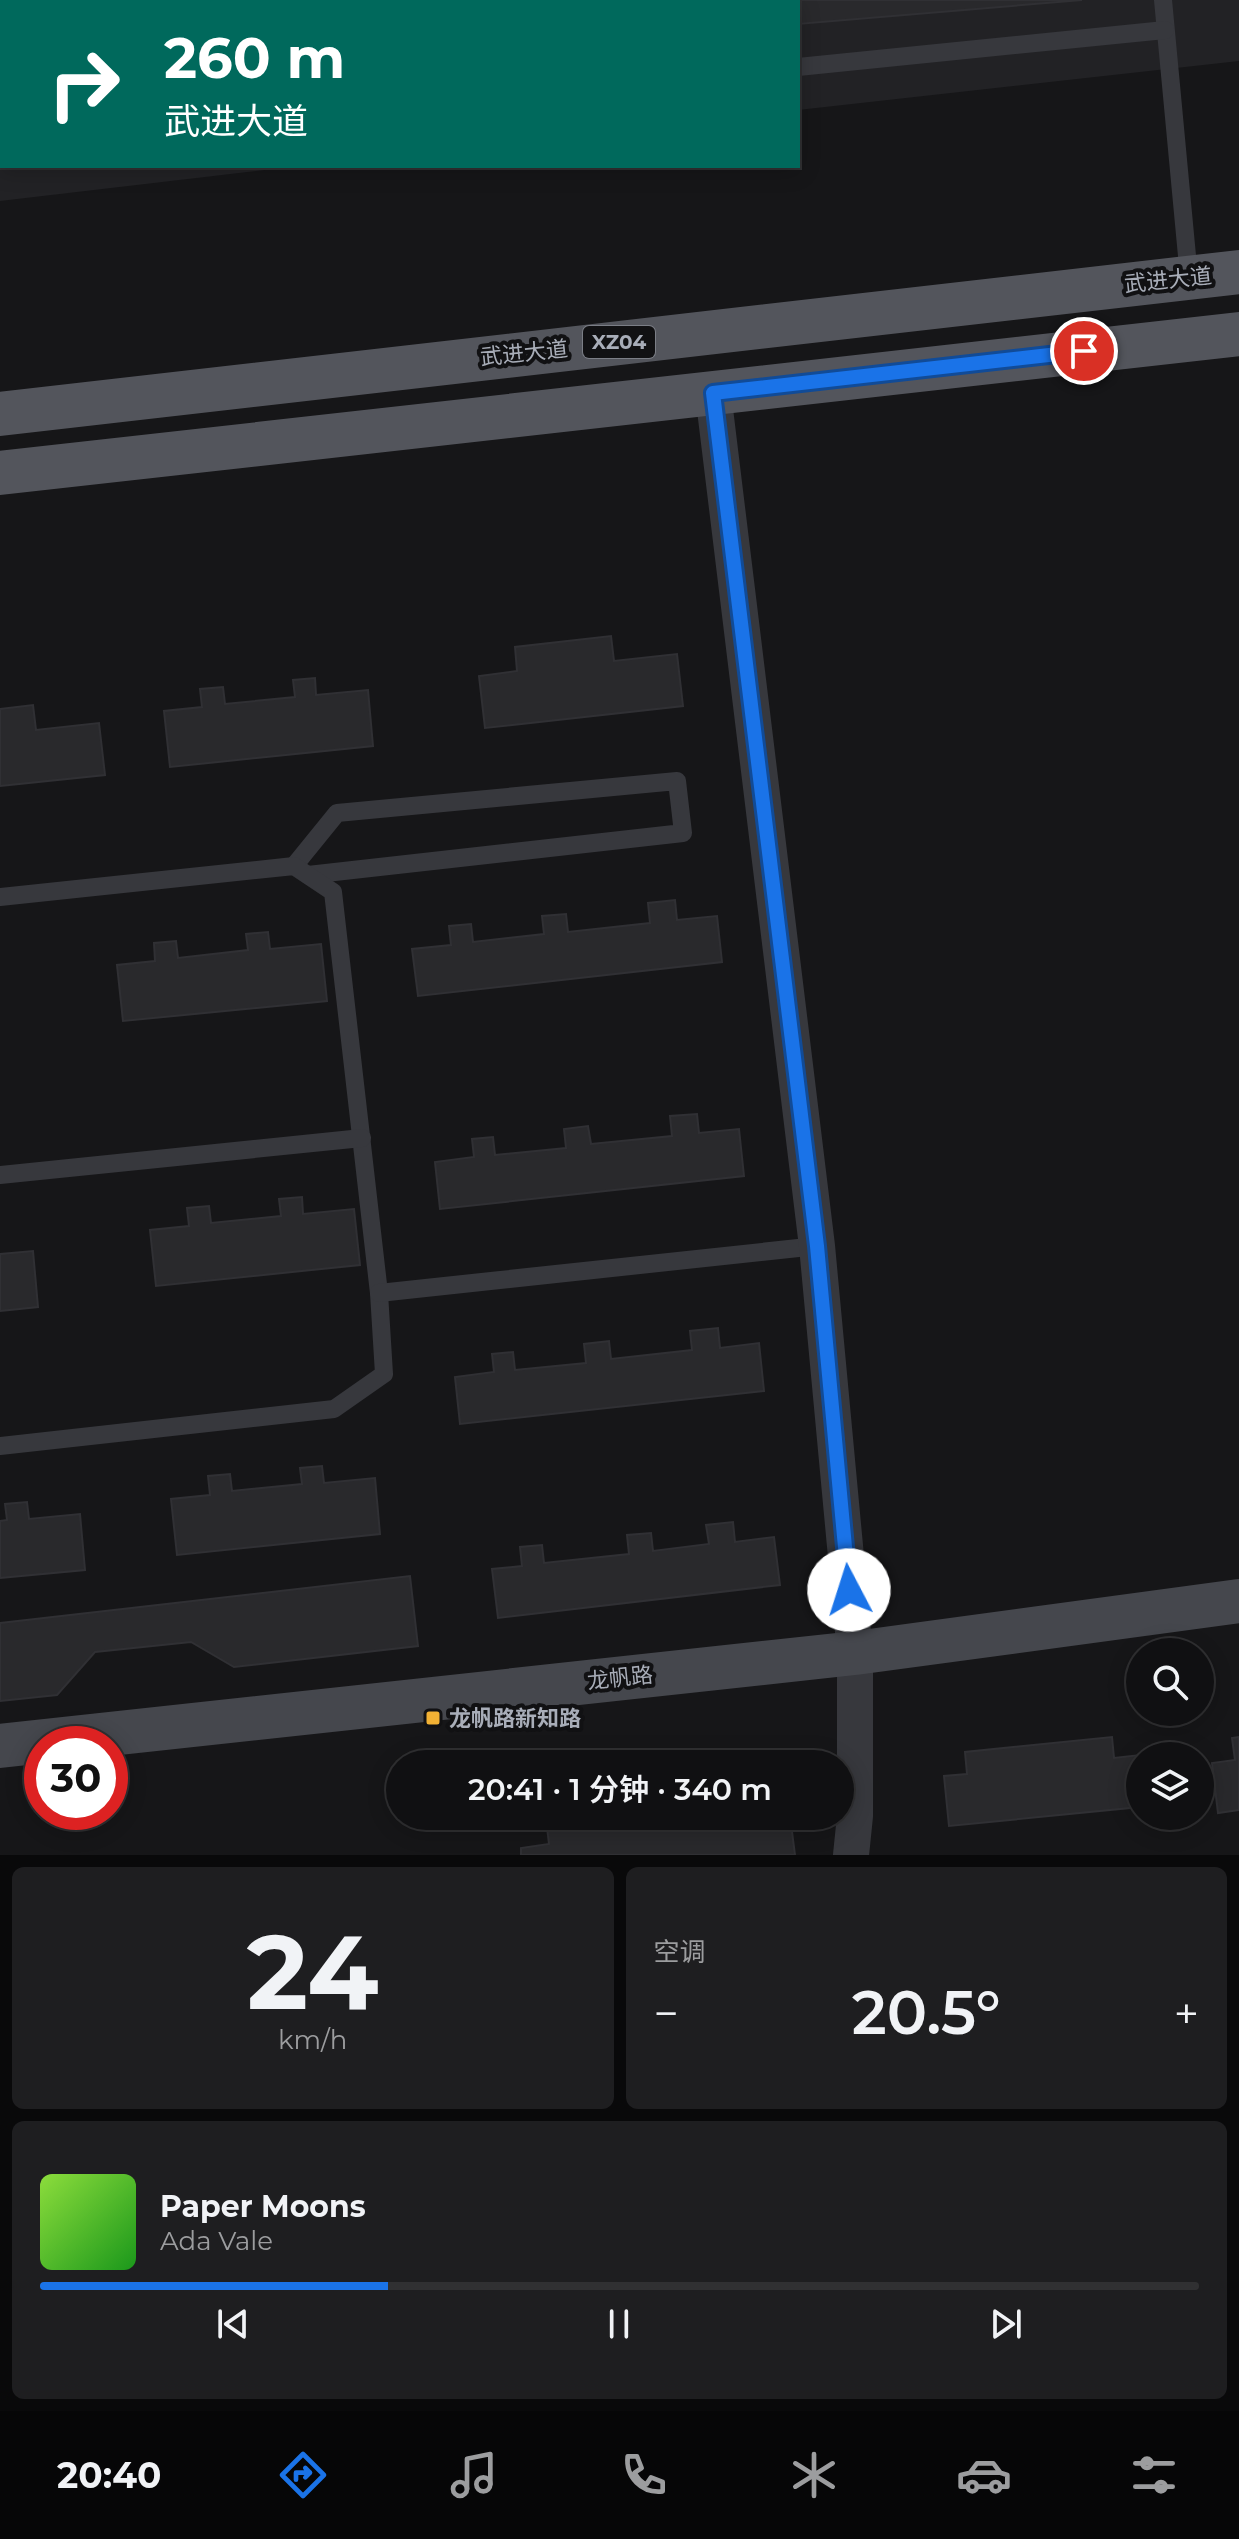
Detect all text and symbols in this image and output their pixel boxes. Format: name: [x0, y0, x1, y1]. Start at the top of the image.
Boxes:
text: 260 m: [164, 24, 345, 92]
icon: right: [32, 32, 136, 136]
text: 武进大道: [164, 99, 308, 143]
street label: 武进大道: [1123, 262, 1213, 298]
pin: [1050, 317, 1118, 385]
road number: XZ04: [583, 326, 655, 358]
icon: arrive: [1062, 329, 1106, 373]
street label: 武进大道: [479, 335, 569, 371]
position arrow: [807, 1548, 891, 1632]
map controls: [1126, 1638, 1214, 1830]
button: search: [1126, 1638, 1214, 1726]
street label: 龙帆路: [586, 1661, 654, 1695]
place label: 龙帆路新知路: [449, 1705, 581, 1732]
marker: 龙帆路新知路: [424, 1709, 442, 1727]
speed limit sign: 30: [24, 1726, 128, 1830]
button: layers: [1126, 1742, 1214, 1830]
text: 20:41 · 1 分钟 · 340 m: [468, 1771, 772, 1808]
text: 24: [247, 1908, 379, 2035]
text: 空调: [654, 1936, 706, 1968]
text: 20.5°: [852, 1976, 1001, 2049]
text: −: [654, 1986, 679, 2040]
text: +: [1174, 1986, 1199, 2040]
text: km/h: [278, 2024, 347, 2056]
text: Paper Moons: [160, 2188, 366, 2225]
text: Ada Vale: [160, 2225, 273, 2257]
icon: previous: [211, 2302, 255, 2346]
icon: pause: [597, 2302, 641, 2346]
icon: next: [984, 2302, 1028, 2346]
icon: directions: [275, 2447, 331, 2503]
icon: music: [446, 2447, 502, 2503]
icon: phone: [616, 2447, 672, 2503]
icon: climate: [786, 2447, 842, 2503]
icon: car: [956, 2447, 1012, 2503]
icon: filters: [1126, 2447, 1182, 2503]
text: 20:40: [57, 2453, 161, 2497]

